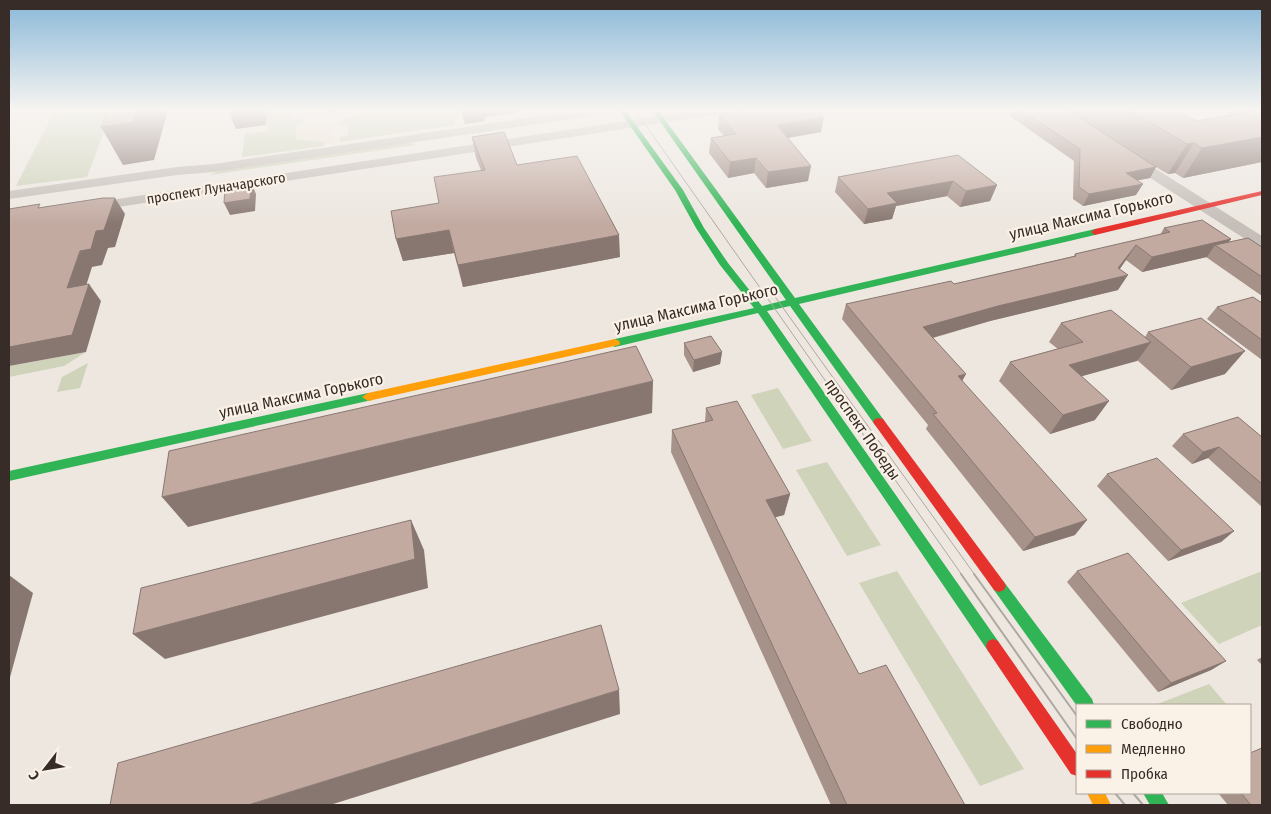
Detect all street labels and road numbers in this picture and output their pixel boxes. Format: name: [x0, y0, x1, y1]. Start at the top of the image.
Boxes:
street label: проспект Луначарского: [145, 169, 287, 208]
street label: улица Максима Горького: [1007, 187, 1175, 244]
street label: улица Максима Горького: [612, 279, 780, 336]
street label: улица Максима Горького: [217, 369, 385, 422]
street label: проспект Победы: [821, 375, 905, 484]

